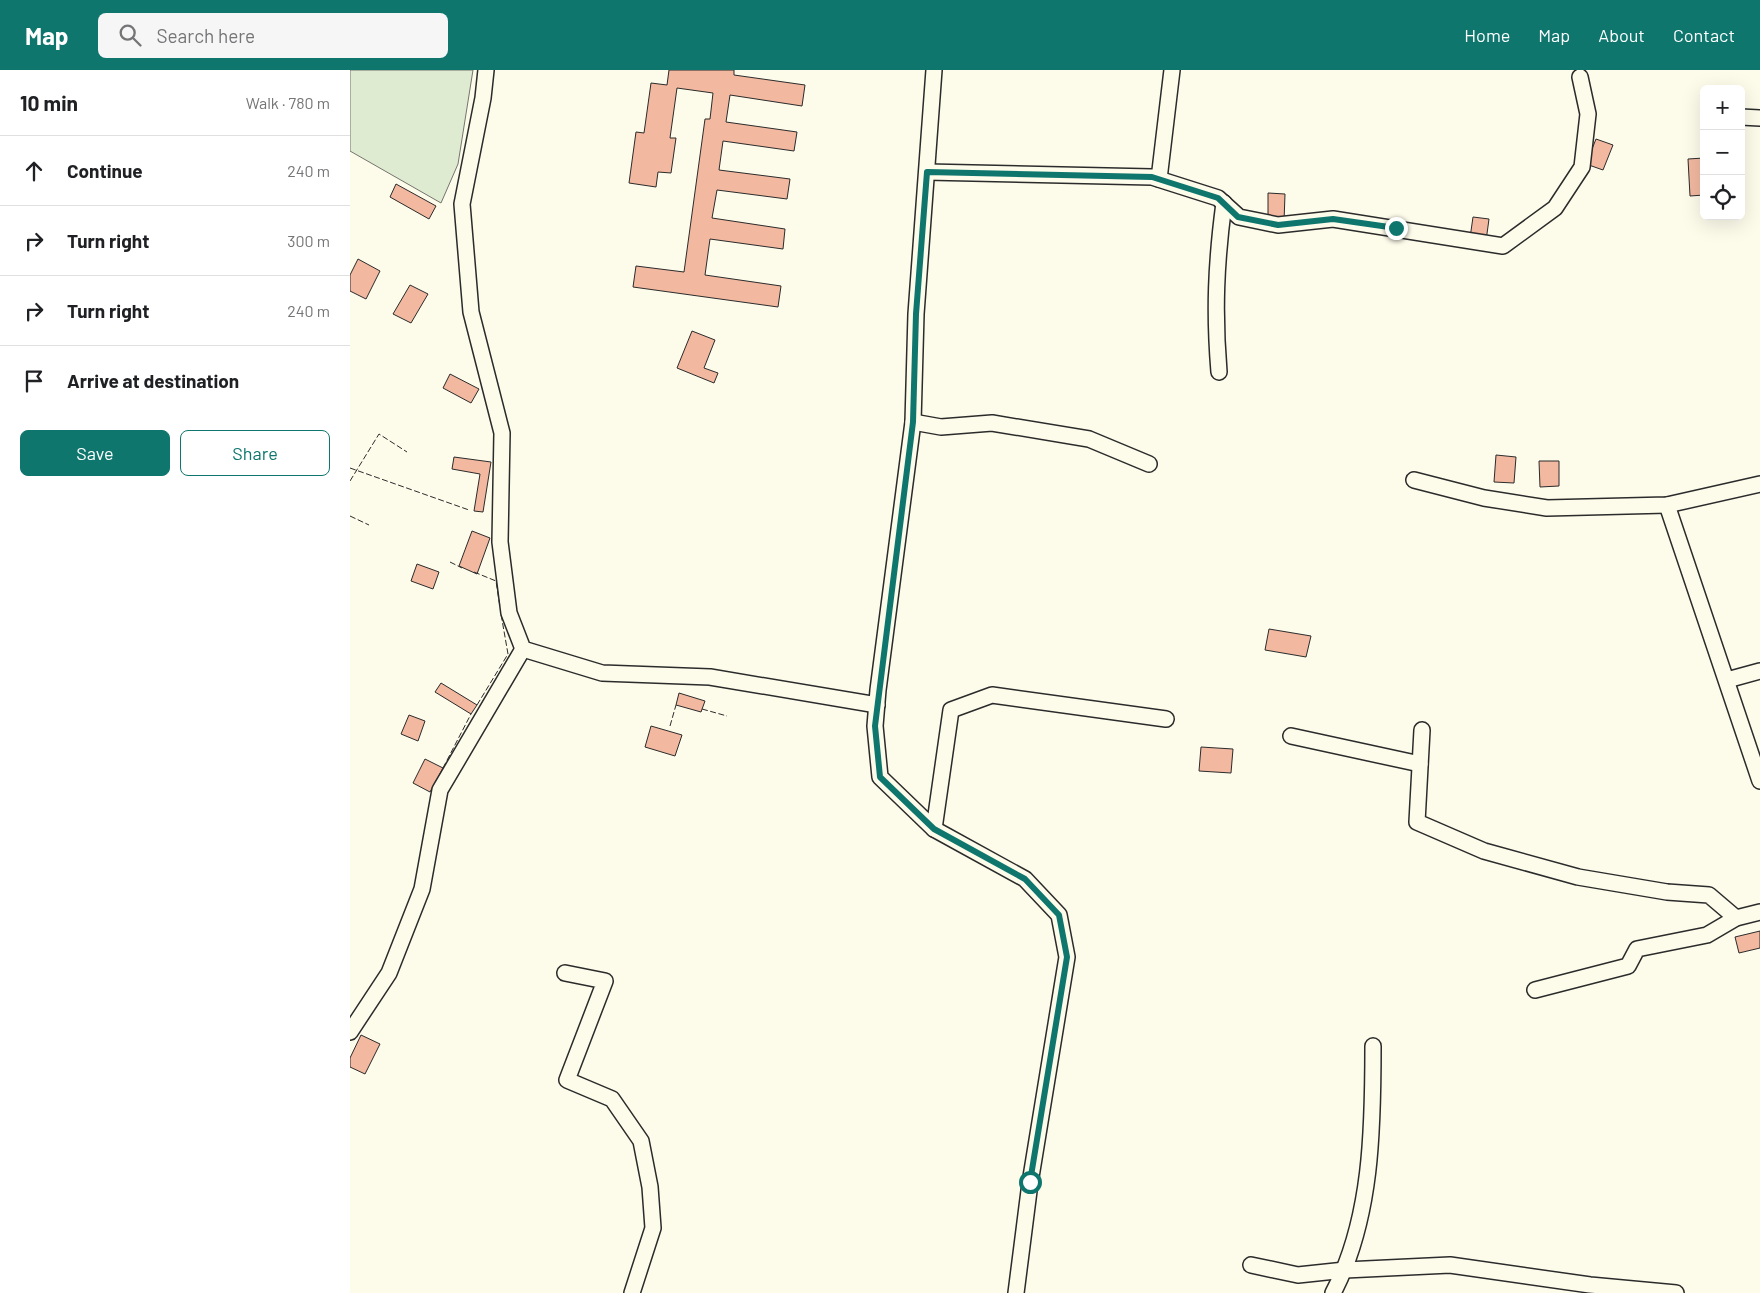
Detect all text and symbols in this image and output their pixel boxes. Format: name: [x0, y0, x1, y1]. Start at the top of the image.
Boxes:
search box: [98, 13, 448, 58]
text: Map: [25, 21, 68, 50]
icon: search: [116, 21, 144, 49]
text: Search here: [156, 24, 255, 47]
text: Home: [1464, 24, 1510, 46]
text: Map: [1538, 24, 1570, 46]
text: About: [1598, 24, 1645, 46]
text: Contact: [1673, 24, 1735, 46]
map controls: [1700, 85, 1745, 220]
button: +: [1700, 85, 1745, 130]
text: 10 min: [20, 90, 78, 115]
text: Walk · 780 m: [246, 93, 330, 112]
button: −: [1700, 130, 1745, 175]
icon: ahead: [20, 157, 48, 185]
text: Continue: [67, 159, 143, 182]
text: 240 m: [287, 161, 330, 180]
button: locate: [1700, 175, 1745, 220]
route end: [1385, 217, 1408, 240]
icon: right: [20, 227, 48, 255]
text: Turn right: [67, 229, 149, 252]
text: 300 m: [287, 231, 330, 250]
icon: right: [20, 297, 48, 325]
text: Turn right: [67, 299, 149, 322]
text: 240 m: [287, 301, 330, 320]
icon: arrive: [20, 367, 48, 395]
text: Arrive at destination: [67, 369, 239, 392]
button: Save: [20, 430, 170, 476]
button: Share: [180, 430, 330, 476]
route start: [1019, 1171, 1042, 1194]

